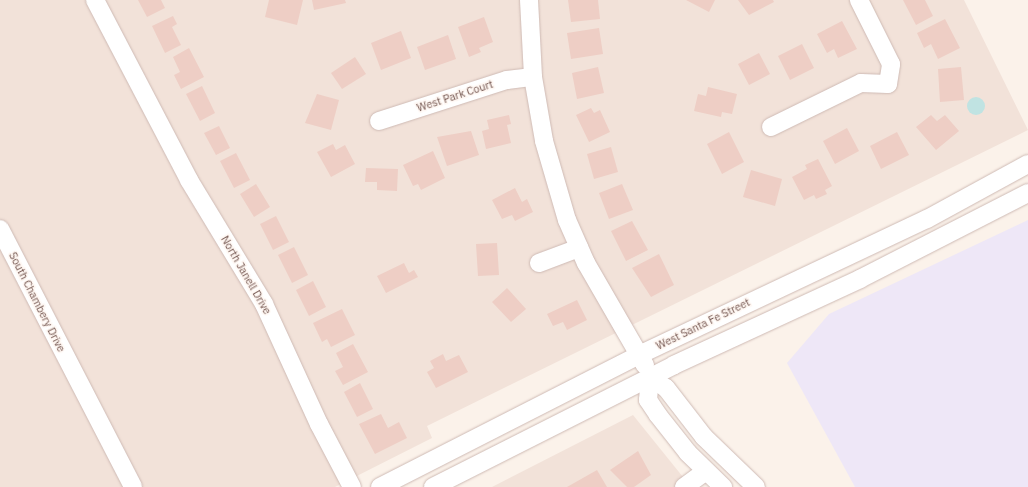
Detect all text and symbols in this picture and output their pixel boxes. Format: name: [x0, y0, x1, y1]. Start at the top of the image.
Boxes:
street label: West Park Court: [415, 77, 495, 115]
street label: North Janell Drive: [218, 233, 274, 317]
street label: South Chambery Drive: [6, 250, 68, 354]
street label: West Santa Fe Street: [654, 296, 752, 352]

